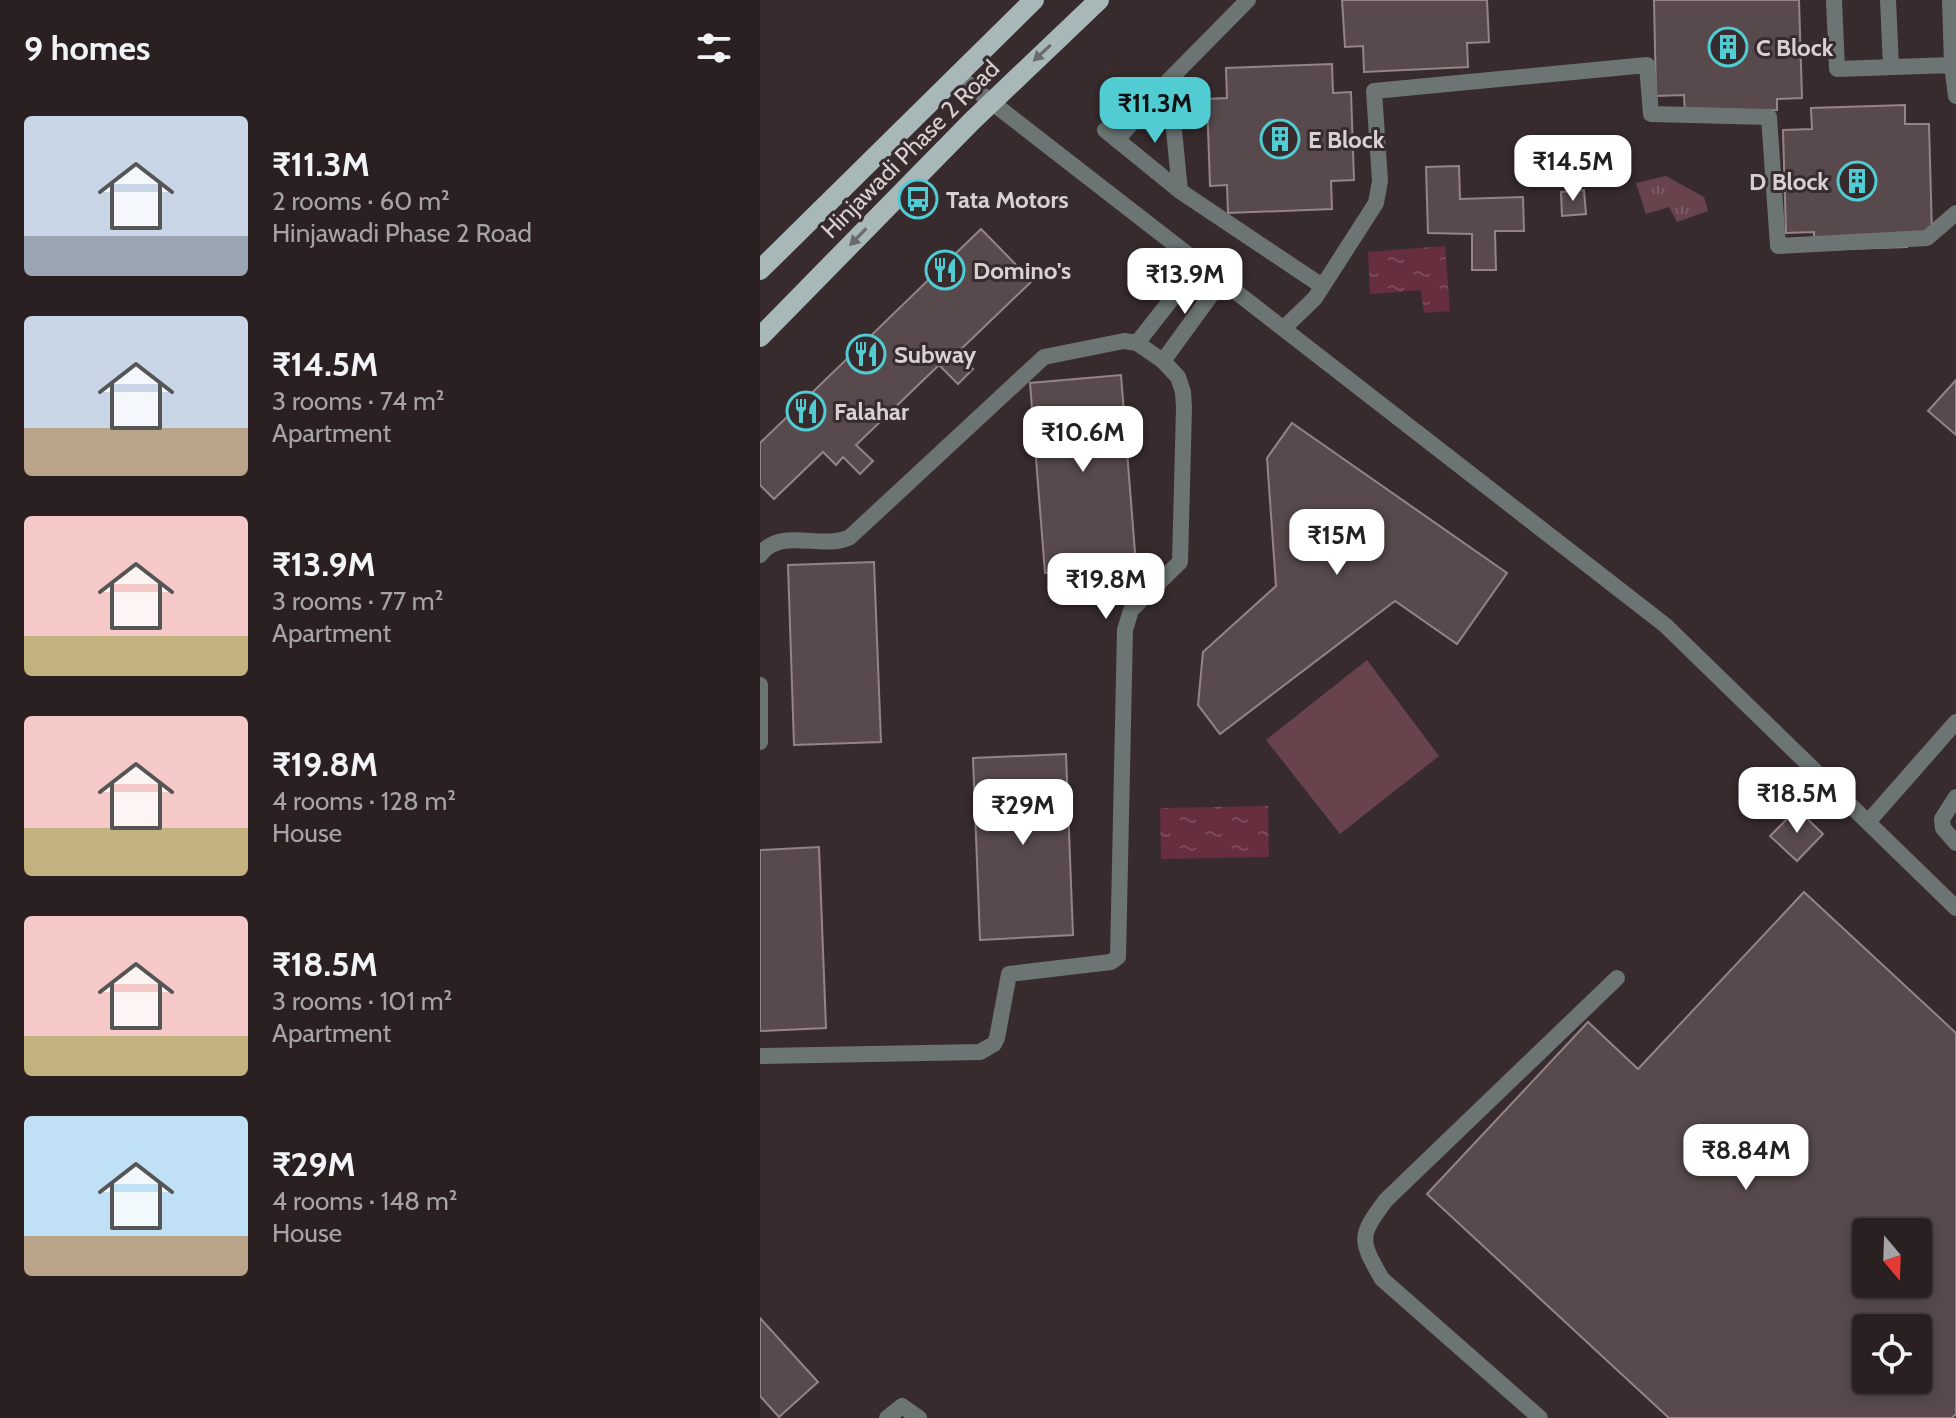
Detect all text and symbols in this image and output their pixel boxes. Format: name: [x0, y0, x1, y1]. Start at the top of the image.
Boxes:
icon: filters: [692, 26, 736, 70]
building icon: C Block: [1707, 26, 1749, 68]
text: 9 homes: [24, 27, 150, 69]
place label: C Block: [1756, 33, 1834, 62]
one-way arrow: [1033, 44, 1052, 62]
street label: Hinjawadi Phase 2 Road: [815, 54, 1005, 244]
pin: ₹11.3M: [1090, 77, 1220, 145]
text: ₹11.3M: [1118, 87, 1192, 119]
building icon: E Block: [1259, 118, 1301, 160]
place label: E Block: [1308, 125, 1385, 154]
pin: ₹14.5M: [1508, 135, 1638, 203]
text: ₹11.3M: [272, 143, 370, 185]
text: ₹14.5M: [1532, 145, 1614, 177]
icon: home: [88, 148, 184, 244]
building icon: D Block: [1836, 160, 1878, 202]
place label: D Block: [1749, 167, 1829, 196]
bus stop icon: Tata Motors: [897, 178, 939, 220]
text: 2 rooms · 60 m²: [272, 185, 450, 217]
place label: Tata Motors: [946, 185, 1069, 214]
text: Hinjawadi Phase 2 Road: [272, 217, 532, 249]
one-way arrow: [849, 227, 868, 246]
pin: ₹13.9M: [1120, 248, 1250, 316]
restaurant icon: Domino's: [924, 249, 966, 291]
place label: Domino's: [973, 256, 1071, 285]
text: ₹13.9M: [1145, 258, 1225, 290]
restaurant icon: Subway: [845, 333, 887, 375]
place label: Subway: [894, 340, 976, 369]
text: ₹14.5M: [272, 343, 378, 385]
icon: home: [88, 348, 184, 444]
text: 3 rooms · 74 m²: [272, 385, 444, 417]
restaurant icon: Falahar: [785, 390, 827, 432]
place label: Falahar: [834, 397, 909, 426]
pin: ₹10.6M: [1018, 406, 1148, 474]
text: ₹10.6M: [1041, 416, 1125, 448]
text: Apartment: [272, 417, 391, 449]
pin: ₹15M: [1290, 509, 1384, 577]
text: ₹15M: [1307, 519, 1367, 551]
text: ₹13.9M: [272, 543, 376, 585]
icon: home: [88, 548, 184, 644]
pin: ₹19.8M: [1041, 553, 1171, 621]
text: ₹19.8M: [1065, 563, 1147, 595]
text: 3 rooms · 77 m²: [272, 585, 443, 617]
text: Apartment: [272, 617, 391, 649]
text: ₹19.8M: [272, 743, 378, 785]
icon: home: [88, 748, 184, 844]
pin: ₹18.5M: [1732, 767, 1862, 835]
text: ₹18.5M: [1757, 777, 1837, 809]
pin: ₹29M: [976, 779, 1070, 847]
text: 4 rooms · 128 m²: [272, 785, 456, 817]
text: ₹29M: [991, 789, 1055, 821]
text: House: [272, 817, 342, 849]
text: ₹18.5M: [272, 943, 378, 985]
icon: home: [88, 948, 184, 1044]
text: 3 rooms · 101 m²: [272, 985, 452, 1017]
text: Apartment: [272, 1017, 391, 1049]
pin: ₹8.84M: [1681, 1124, 1811, 1192]
text: ₹8.84M: [1701, 1134, 1791, 1166]
text: ₹29M: [272, 1143, 356, 1185]
icon: home: [88, 1148, 184, 1244]
text: 4 rooms · 148 m²: [272, 1185, 457, 1217]
text: House: [272, 1217, 342, 1249]
north arrow: [1852, 1218, 1932, 1298]
map controls: [1852, 1218, 1932, 1394]
button: locate: [1852, 1314, 1932, 1394]

